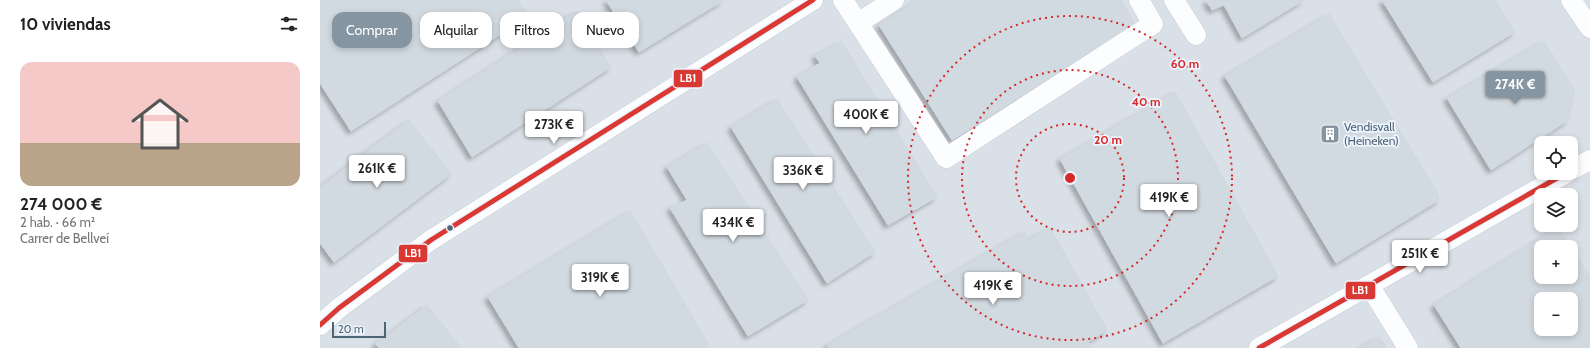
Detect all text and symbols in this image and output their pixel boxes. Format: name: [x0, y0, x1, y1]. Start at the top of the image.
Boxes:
chip: Comprar: [332, 12, 412, 48]
chip: Alquilar: [420, 12, 492, 48]
chip: Filtros: [500, 12, 564, 48]
chip: Nuevo: [572, 12, 639, 48]
icon: filters: [278, 13, 300, 35]
text: 10 viviendas: [20, 14, 111, 34]
text: 60 m: [1171, 56, 1199, 71]
line badge: LB1: [673, 69, 703, 88]
text: LB1: [680, 71, 696, 85]
pin: 274K €: [1482, 71, 1548, 105]
text: 274K €: [1495, 76, 1535, 92]
icon: home: [124, 88, 196, 160]
text: 40 m: [1131, 94, 1161, 109]
pin: 400K €: [833, 101, 899, 135]
text: 400K €: [843, 106, 889, 122]
pin: 273K €: [521, 111, 587, 145]
text: 273K €: [534, 116, 574, 132]
place label: Vendisvall (Heineken): [1344, 119, 1399, 148]
building icon: Vendisvall (Heineken): [1319, 123, 1341, 145]
text: 20 m: [1094, 132, 1122, 147]
map controls: [1534, 136, 1578, 336]
button: locate: [1534, 136, 1578, 180]
pin: 261K €: [344, 155, 410, 189]
pin: 336K €: [770, 157, 836, 191]
text: 261K €: [358, 160, 396, 176]
text: 336K €: [783, 162, 823, 178]
centre of rings: [1063, 171, 1077, 185]
pin: 419K €: [1136, 184, 1202, 218]
button: layers: [1534, 188, 1578, 232]
text: 419K €: [1149, 189, 1189, 205]
text: 274 000 €: [20, 194, 102, 214]
pin: 434K €: [700, 209, 766, 243]
text: 2 hab. · 66 m²: [20, 214, 95, 230]
text: 434K €: [712, 214, 754, 230]
unlabelled marker: [445, 223, 455, 233]
text: Carrer de Bellveí: [20, 230, 109, 246]
pin: 251K €: [1387, 240, 1453, 274]
button: +: [1534, 240, 1578, 284]
line badge: LB1: [398, 244, 428, 263]
text: 251K €: [1401, 245, 1439, 261]
text: LB1: [405, 246, 421, 260]
pin: 319K €: [567, 264, 633, 298]
text: 319K €: [581, 269, 619, 285]
pin: 419K €: [960, 272, 1026, 306]
text: 419K €: [973, 277, 1013, 293]
line badge: LB1: [1345, 281, 1376, 300]
text: LB1: [1352, 283, 1368, 297]
button: −: [1534, 292, 1578, 336]
scale bar: [332, 320, 386, 339]
text: 20 m: [338, 322, 364, 336]

